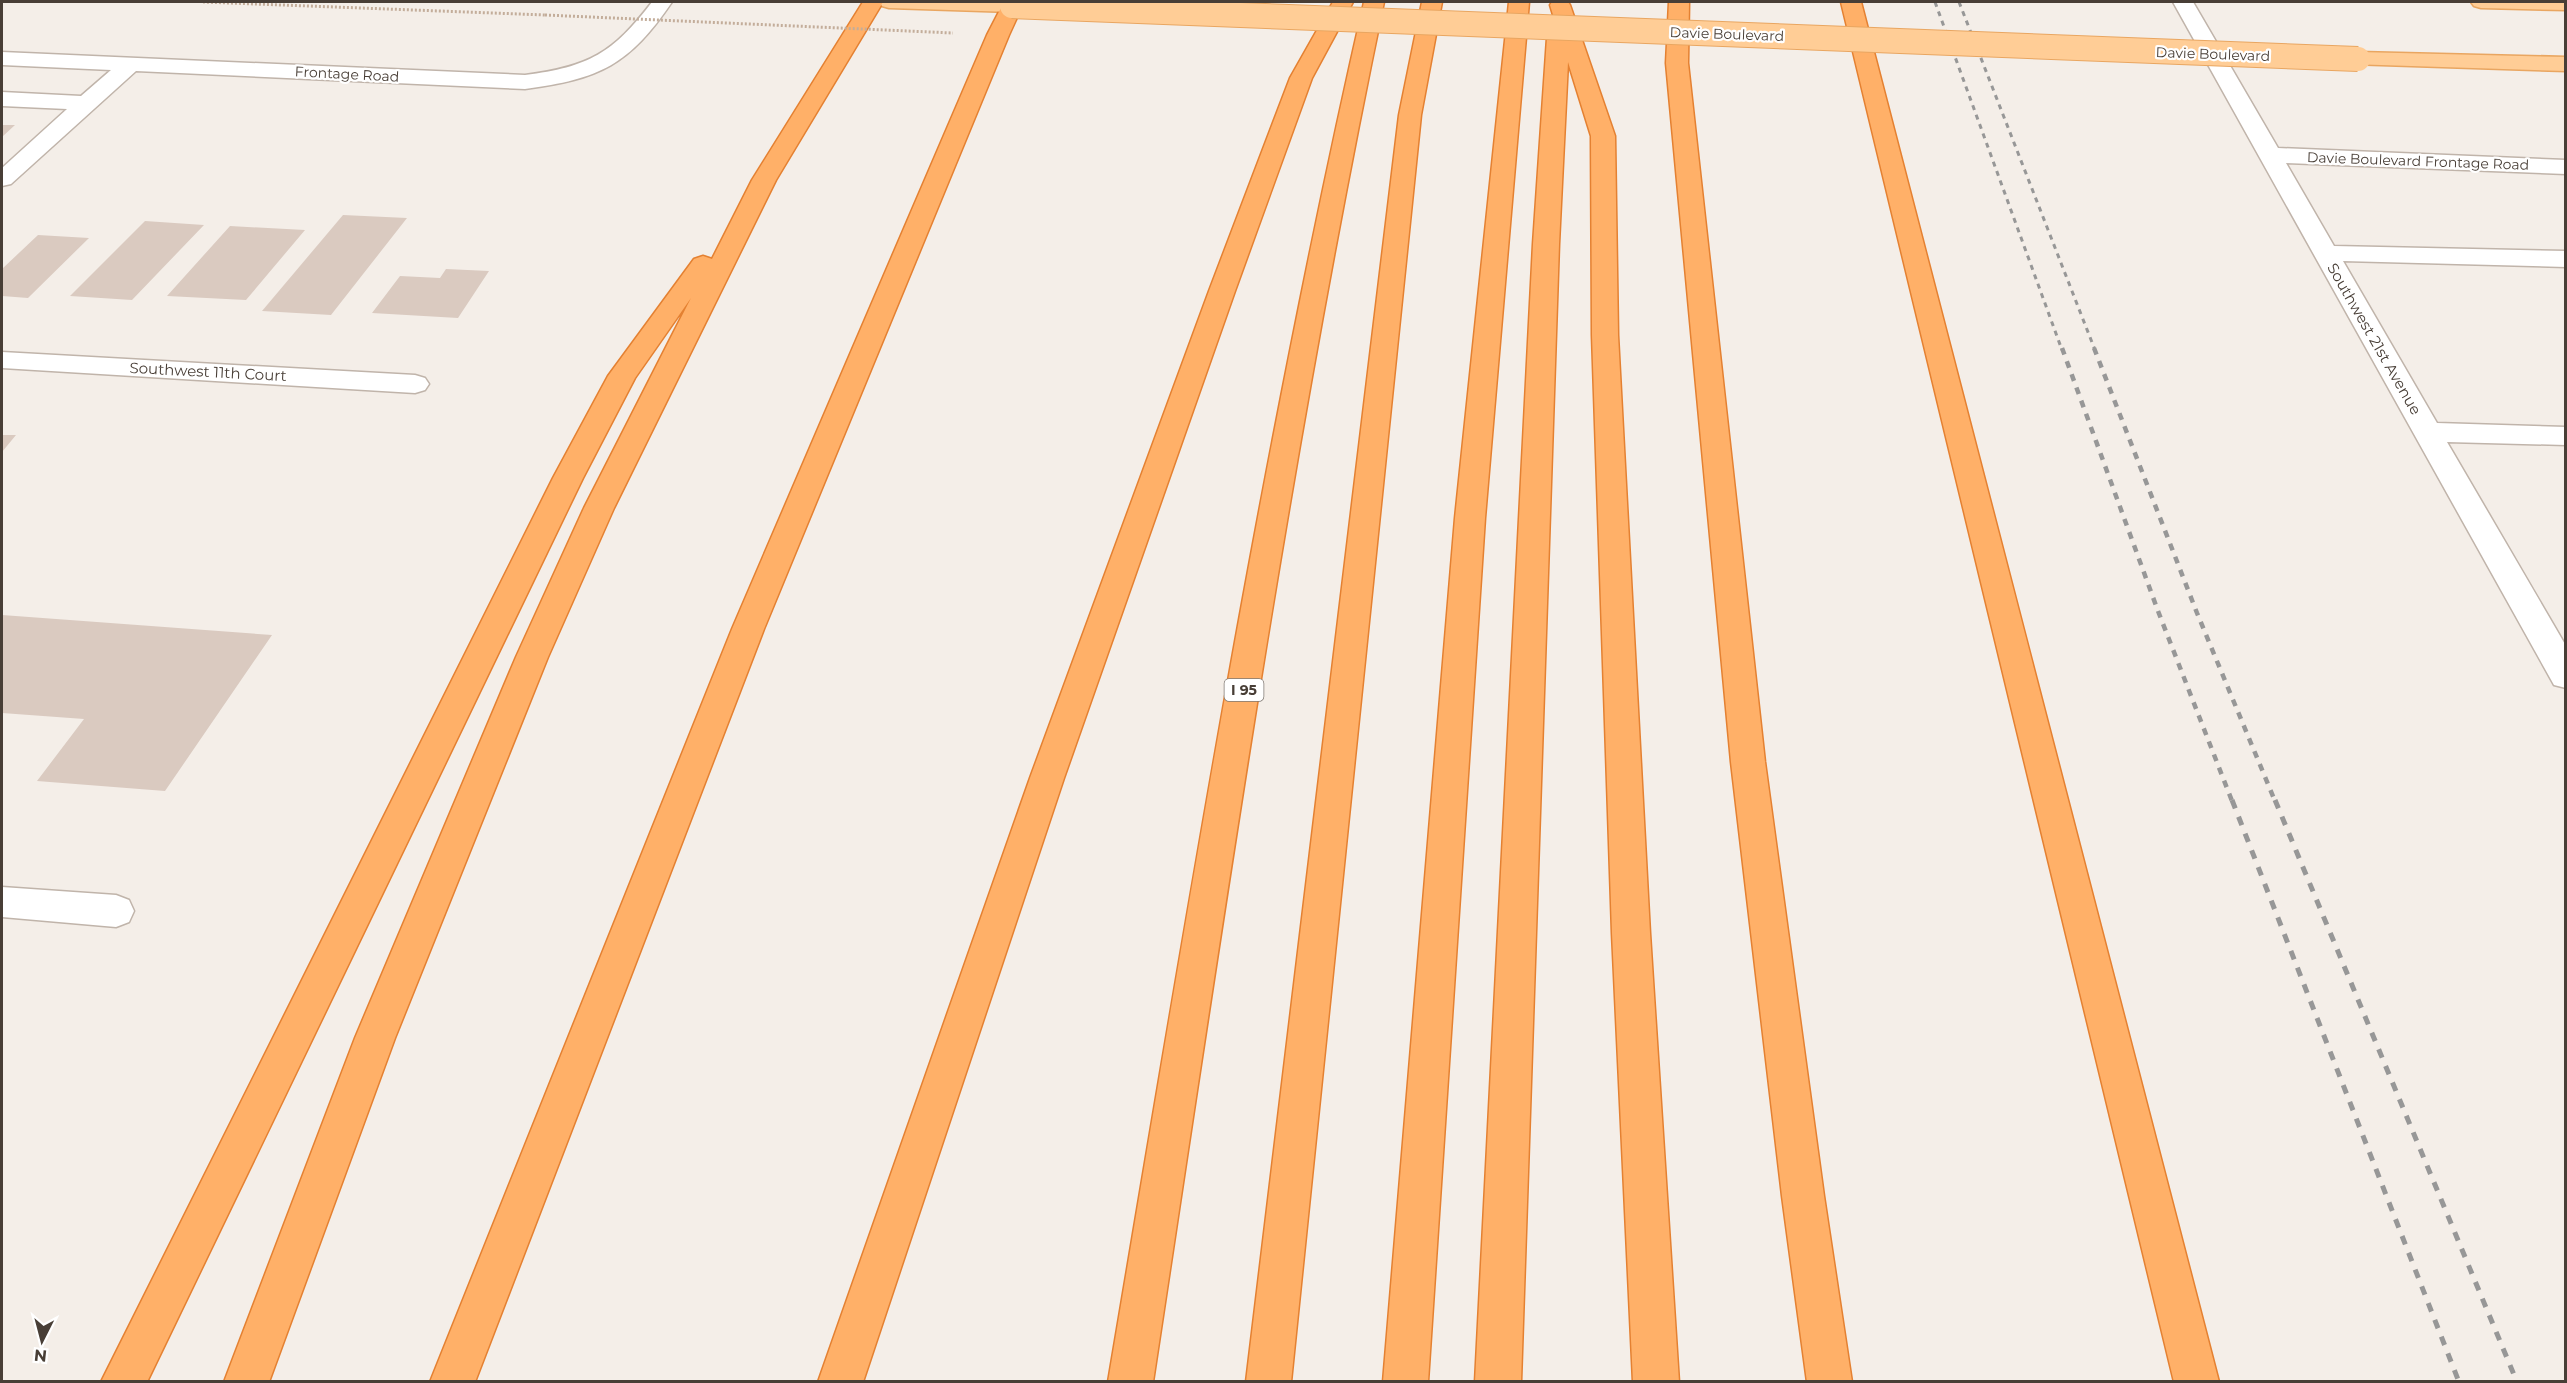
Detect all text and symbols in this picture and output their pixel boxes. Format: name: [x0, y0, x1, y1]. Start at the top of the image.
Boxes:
street label: Davie Boulevard: [1669, 23, 1785, 45]
street label: Davie Boulevard: [2155, 43, 2271, 65]
street label: Frontage Road: [294, 62, 400, 86]
street label: Davie Boulevard Frontage Road: [2306, 148, 2530, 174]
street label: Southwest 21st Avenue: [2323, 260, 2426, 418]
street label: Southwest 11th Court: [129, 358, 287, 385]
road number: I 95: [1224, 679, 1264, 701]
north arrow: [12, 1311, 72, 1371]
text: N: [33, 1345, 48, 1366]

